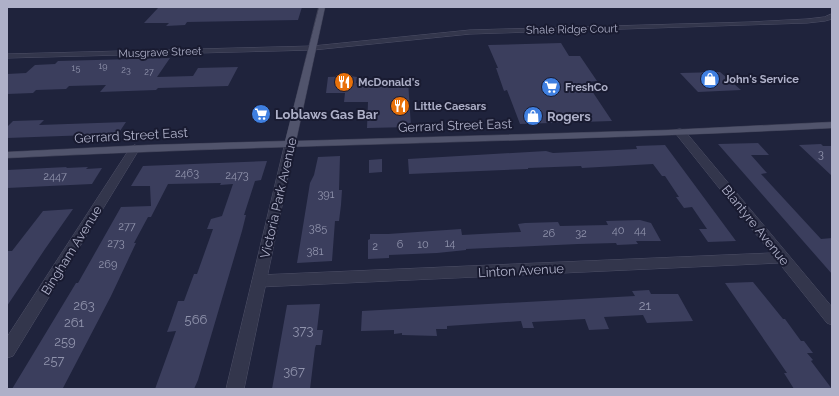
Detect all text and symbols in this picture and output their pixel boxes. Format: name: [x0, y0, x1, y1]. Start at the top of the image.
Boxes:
street label: Shale Ridge Court: [526, 22, 618, 37]
street label: Musgrave Street: [118, 45, 202, 60]
house number: 19: [98, 61, 108, 71]
house number: 15: [72, 63, 80, 73]
house number: 23: [121, 65, 131, 75]
house number: 27: [144, 67, 154, 77]
shop icon: John's Service: [699, 68, 721, 90]
restaurant icon: McDonald's: [333, 71, 355, 93]
place label: John's Service: [724, 73, 799, 86]
place label: McDonald's: [358, 76, 420, 89]
supermarket icon: FreshCo: [540, 76, 562, 98]
place label: FreshCo: [565, 81, 608, 94]
restaurant icon: Little Caesars: [389, 95, 411, 117]
place label: Little Caesars: [414, 100, 487, 113]
supermarket icon: Loblaws Gas Bar: [250, 103, 272, 125]
shop icon: Rogers: [522, 105, 544, 127]
place label: Loblaws Gas Bar: [275, 107, 378, 122]
place label: Rogers: [547, 109, 591, 124]
street label: Gerrard Street East: [398, 116, 513, 135]
street label: Gerrard Street East: [74, 125, 189, 146]
street label: Victoria Park Avenue: [257, 136, 300, 260]
house number: 3: [818, 148, 824, 161]
house number: 2463: [175, 167, 199, 180]
house number: 2473: [225, 169, 249, 182]
house number: 2447: [43, 170, 67, 183]
street label: Blantyre Avenue: [719, 182, 793, 269]
house number: 391: [317, 188, 335, 201]
street label: Bingham Avenue: [38, 203, 105, 298]
house number: 277: [118, 220, 136, 233]
house number: 385: [309, 222, 327, 235]
house number: 40: [612, 224, 625, 237]
house number: 44: [634, 224, 646, 237]
house number: 26: [543, 227, 556, 240]
house number: 32: [575, 227, 587, 240]
house number: 273: [107, 237, 125, 250]
house number: 14: [445, 237, 455, 250]
house number: 6: [397, 238, 404, 251]
house number: 10: [417, 238, 429, 251]
house number: 2: [372, 240, 378, 253]
house number: 381: [306, 245, 324, 258]
house number: 269: [99, 258, 117, 271]
street label: Linton Avenue: [478, 261, 565, 280]
house number: 263: [73, 298, 95, 313]
house number: 21: [639, 298, 652, 313]
house number: 566: [185, 312, 208, 327]
house number: 261: [64, 315, 85, 330]
house number: 373: [293, 323, 313, 338]
house number: 259: [54, 334, 76, 349]
house number: 257: [44, 353, 64, 368]
house number: 367: [283, 364, 305, 379]

